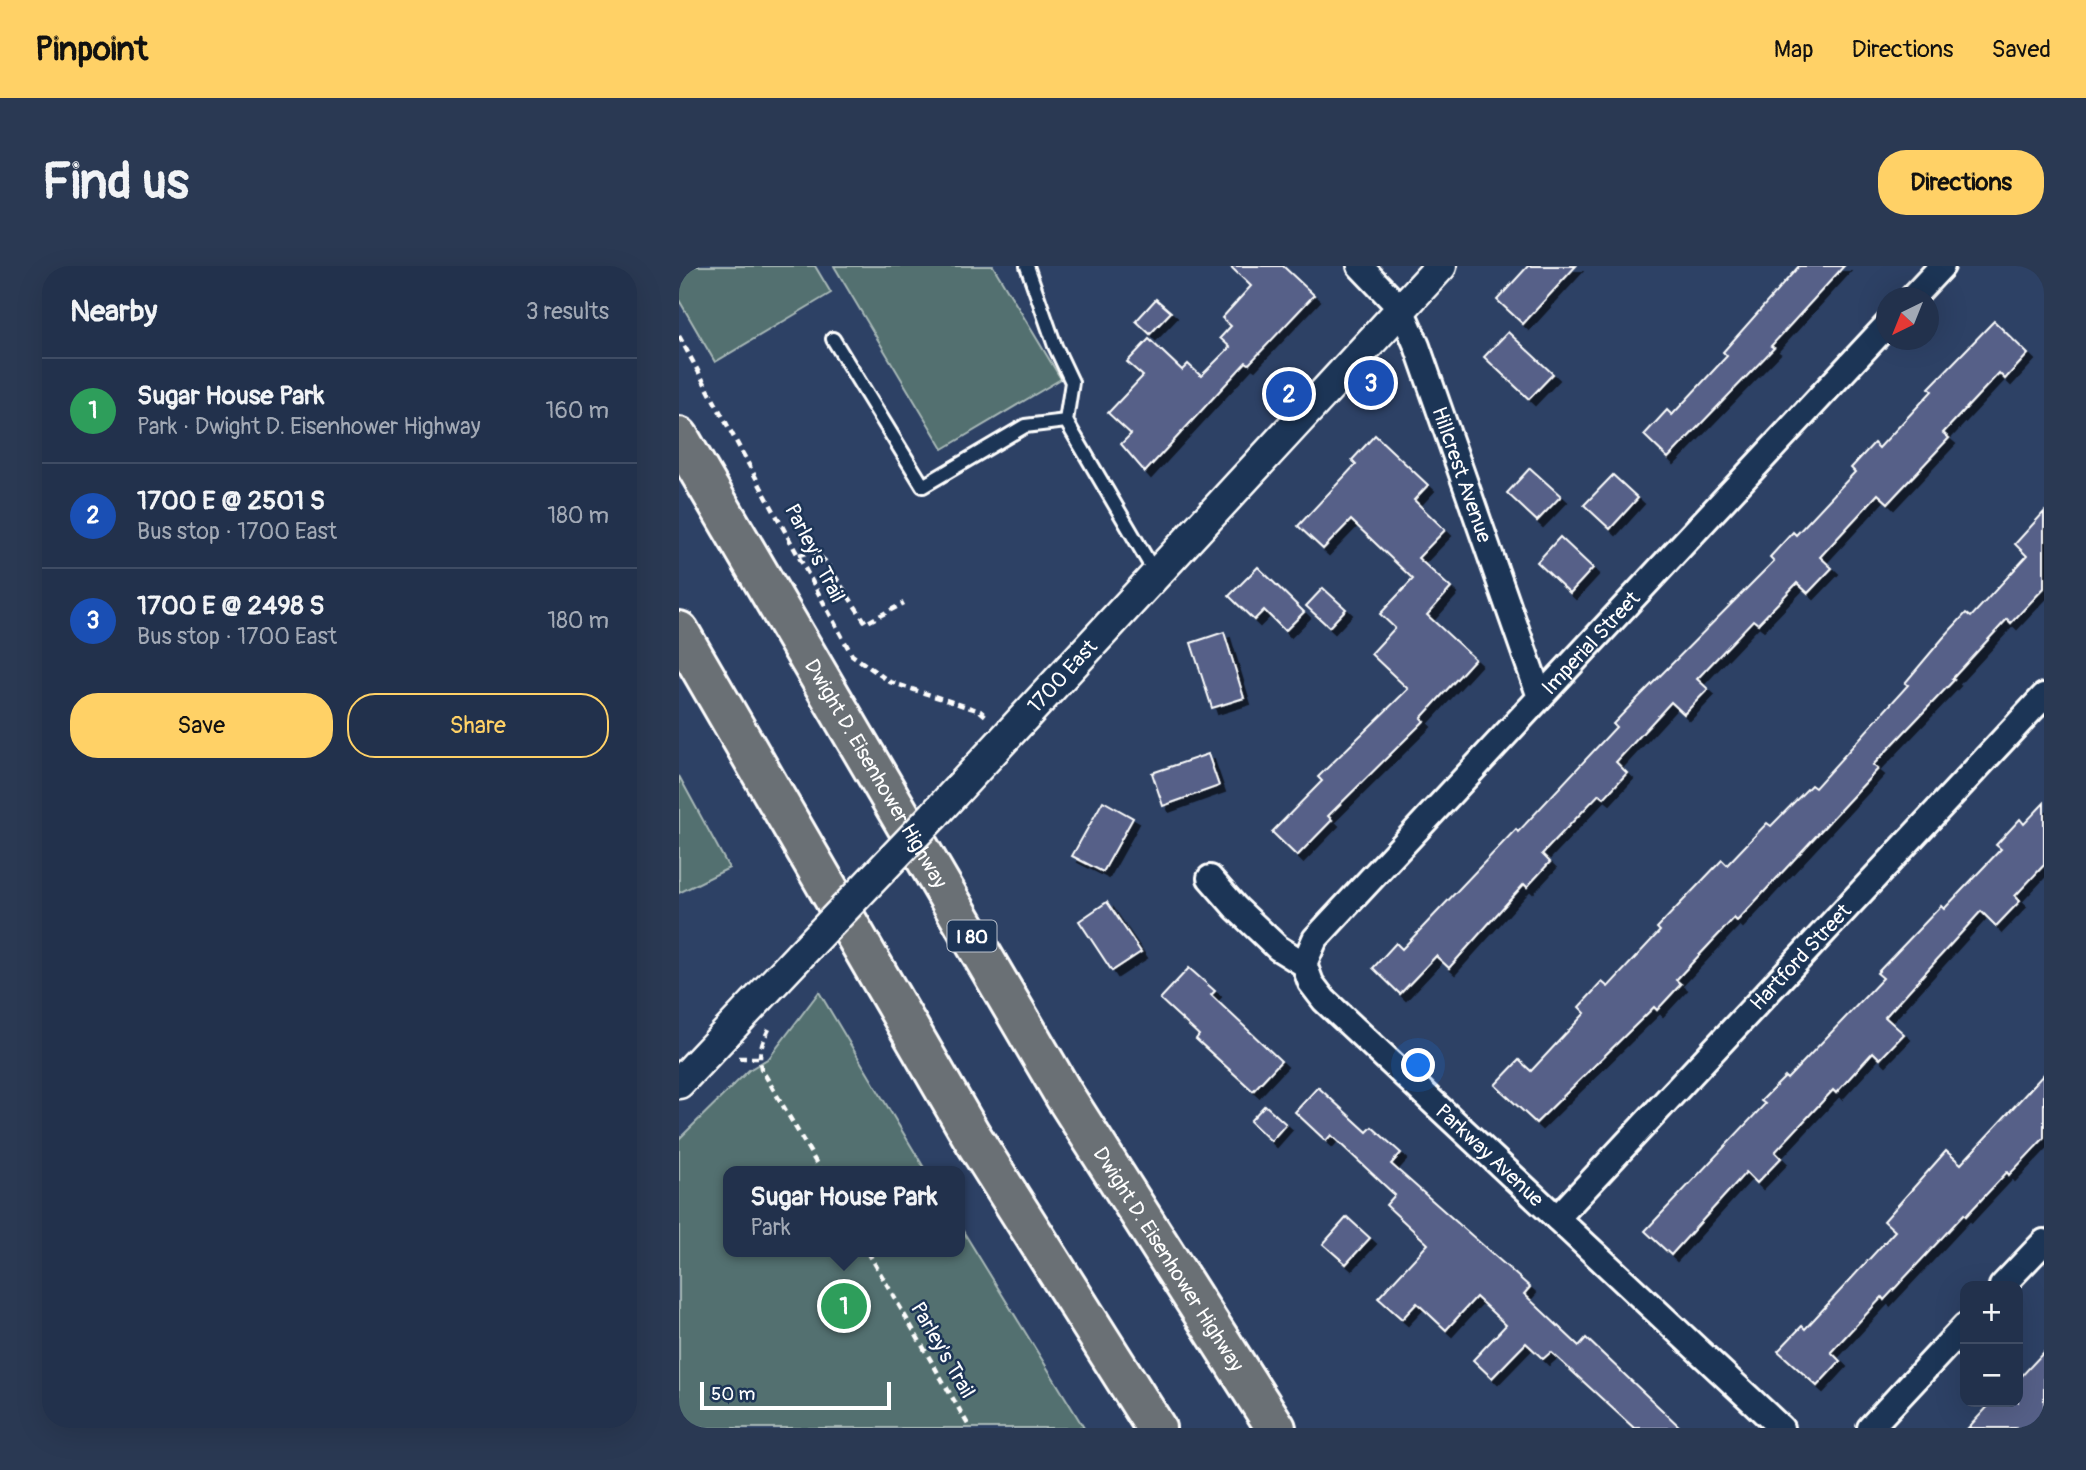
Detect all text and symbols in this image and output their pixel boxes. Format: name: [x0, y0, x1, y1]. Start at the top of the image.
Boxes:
text: Pinpoint: [35, 29, 148, 70]
text: Map: [1774, 35, 1814, 64]
text: Directions: [1852, 35, 1953, 64]
text: Saved: [1991, 35, 2051, 64]
button: Directions: [1878, 150, 2044, 215]
text: Find us: [42, 152, 189, 213]
north arrow: [1876, 287, 1939, 350]
text: Nearby: [70, 293, 157, 330]
text: 3 results: [526, 297, 609, 326]
pin: 3: [1348, 357, 1394, 409]
pin: 2: [1266, 368, 1312, 420]
text: Sugar House Park: [137, 380, 324, 412]
text: 1: [89, 396, 98, 425]
text: 160 m: [545, 396, 609, 425]
street label: Hillcrest Avenue: [1425, 403, 1498, 547]
text: Park · Dwight D. Eisenhower Highway: [137, 412, 481, 441]
text: 1700 E @ 2501 S: [137, 485, 325, 517]
street label: Parley's Trail: [778, 499, 851, 607]
text: 2: [87, 501, 99, 530]
text: 180 m: [547, 501, 609, 530]
text: Bus stop · 1700 East: [137, 517, 337, 546]
street label: Imperial Street: [1536, 585, 1647, 701]
text: 1700 E @ 2498 S: [137, 590, 325, 622]
text: 3: [87, 606, 99, 635]
text: 180 m: [547, 606, 609, 635]
text: Bus stop · 1700 East: [137, 622, 337, 651]
street label: 1700 East: [1022, 633, 1104, 719]
street label: Dwight D. Eisenhower Highway: [798, 654, 953, 893]
button: Save: [70, 693, 333, 758]
button: Share: [347, 693, 609, 758]
street label: Hartford Street: [1744, 898, 1858, 1016]
road number: I 80: [947, 920, 997, 951]
your location: [1401, 1048, 1435, 1082]
street label: Parkway Avenue: [1430, 1098, 1550, 1213]
street label: Dwight D. Eisenhower Highway: [1087, 1142, 1250, 1377]
popup: [723, 1166, 965, 1257]
text: Sugar House Park: [750, 1181, 938, 1213]
text: Park: [750, 1213, 791, 1242]
pin: 1: [821, 1280, 867, 1332]
map controls: [1960, 1281, 2023, 1407]
button: +: [1960, 1281, 2023, 1344]
street label: Parley's Trail: [904, 1297, 981, 1403]
button: −: [1960, 1344, 2023, 1407]
scale bar: [700, 1379, 891, 1411]
text: 50 m: [711, 1382, 755, 1406]

